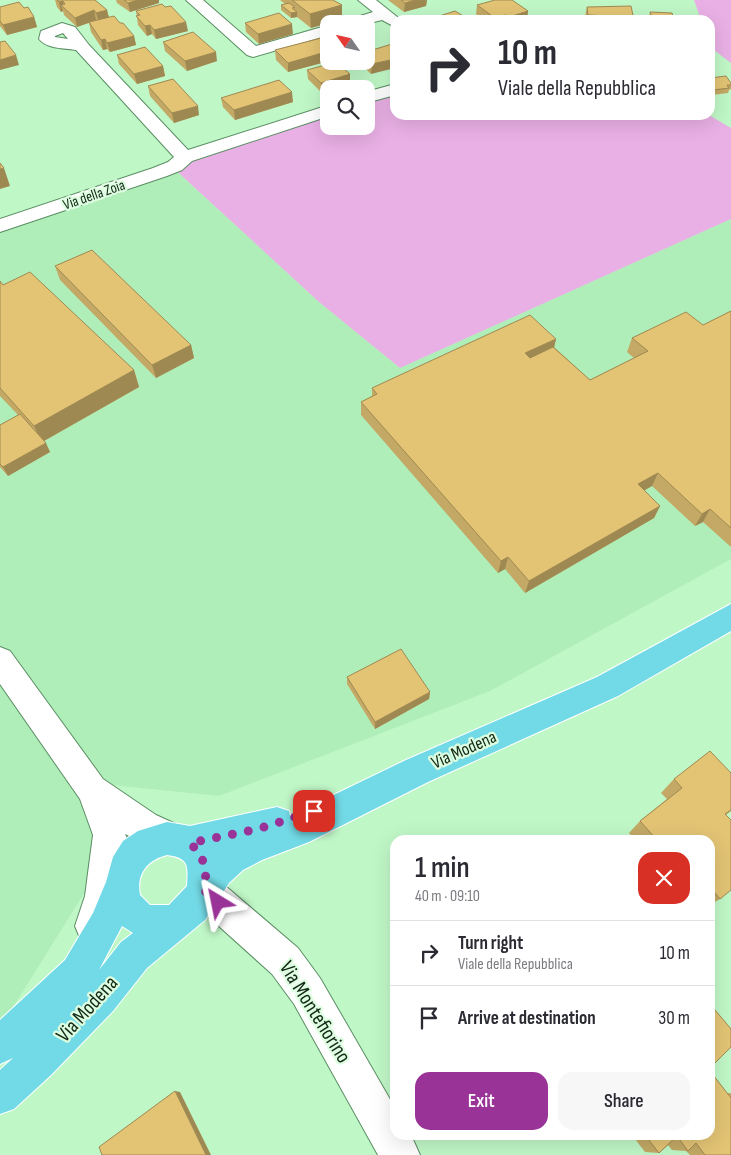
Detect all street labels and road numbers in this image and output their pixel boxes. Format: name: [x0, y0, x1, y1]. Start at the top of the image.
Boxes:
street label: Via della Zoia: [60, 175, 128, 214]
street label: Via Modena: [428, 726, 500, 774]
street label: Via Montefiorino: [274, 956, 356, 1068]
street label: Via Modena: [51, 971, 123, 1047]

